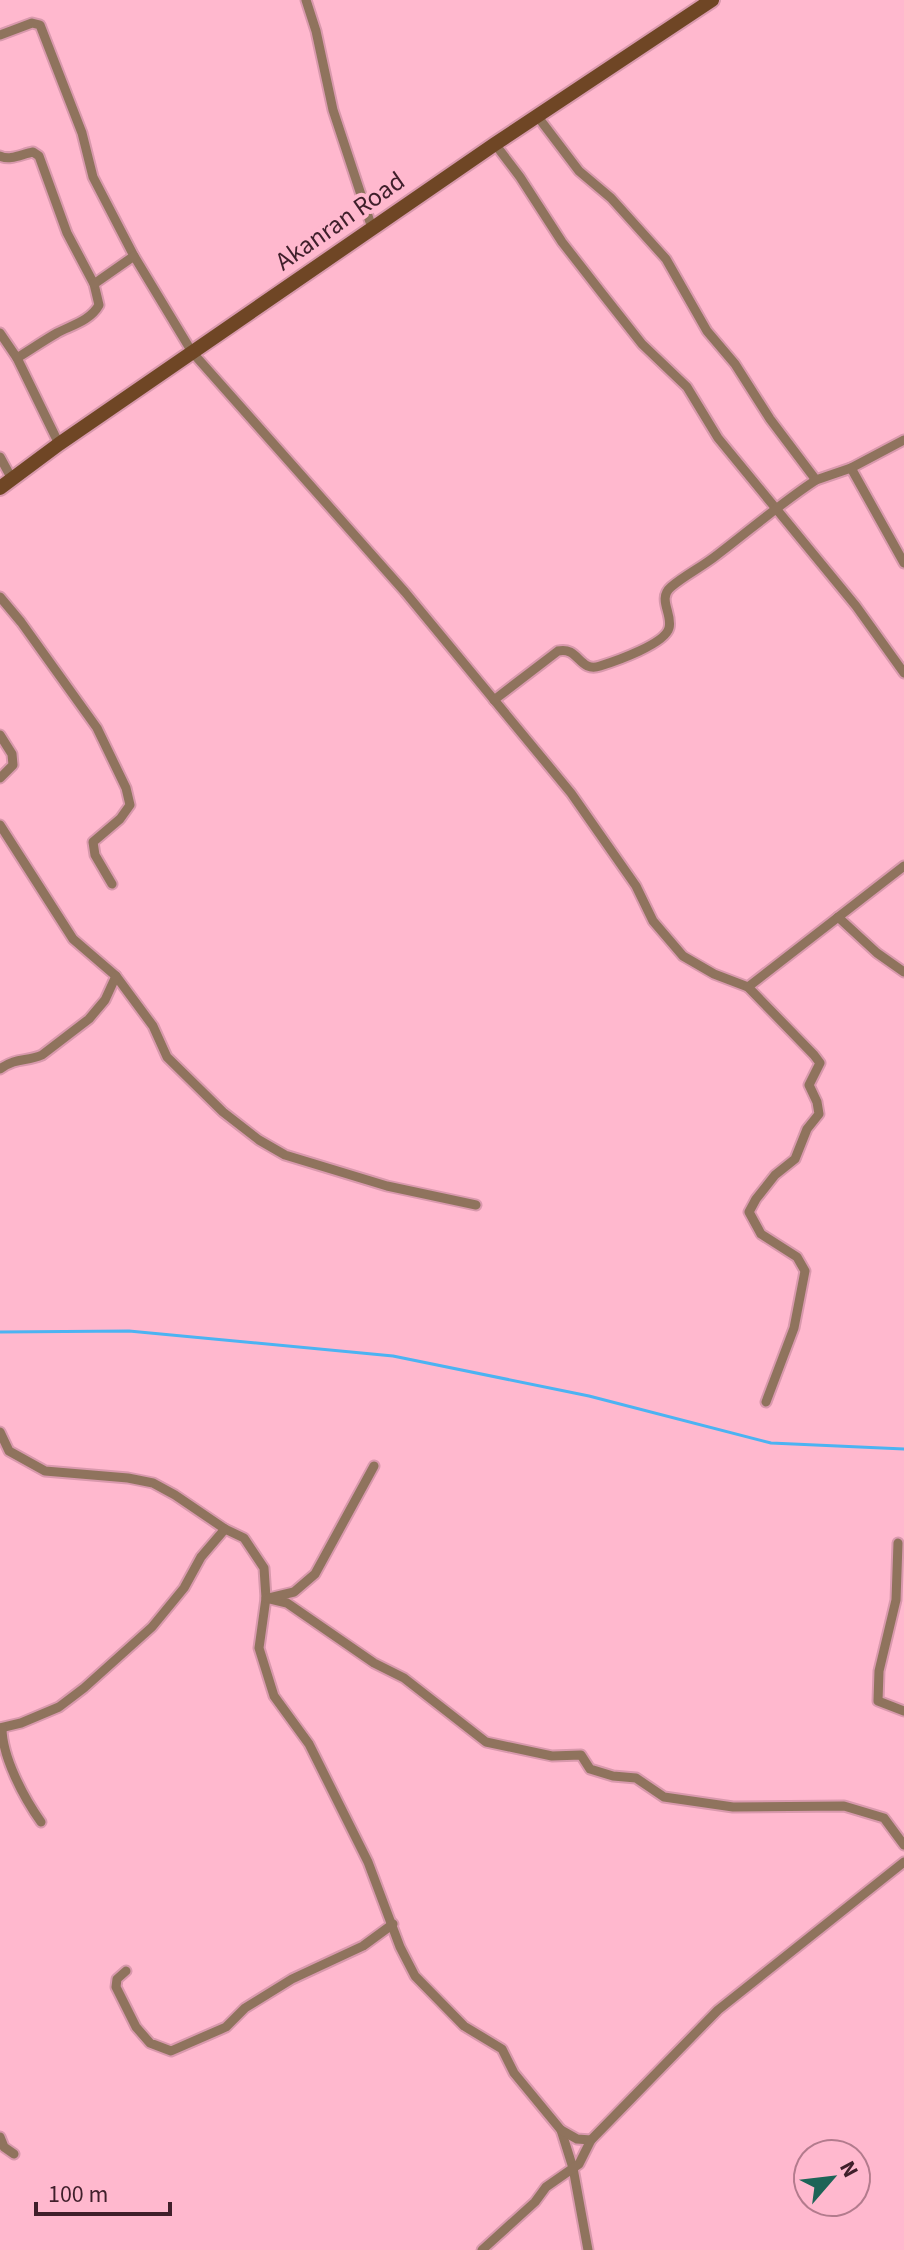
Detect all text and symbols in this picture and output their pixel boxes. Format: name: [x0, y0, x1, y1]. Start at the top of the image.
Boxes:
street label: Akanran Road: [268, 163, 412, 279]
north arrow: [792, 2138, 872, 2218]
text: N: [831, 2155, 866, 2183]
scale bar: [36, 2166, 170, 2216]
text: 100 m: [48, 2177, 108, 2212]

